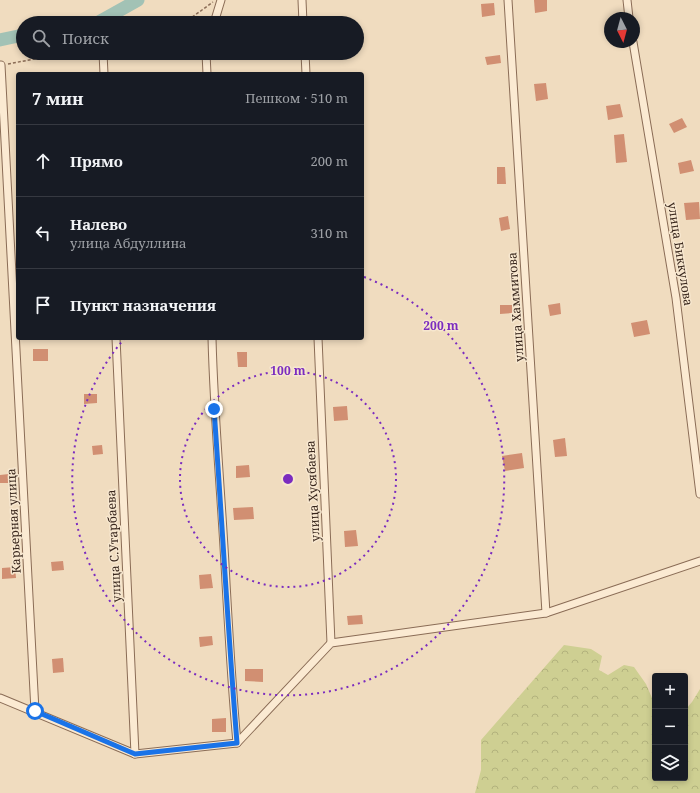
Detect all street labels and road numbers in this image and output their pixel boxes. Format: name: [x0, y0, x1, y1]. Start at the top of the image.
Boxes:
street label: улица Биккулова: [664, 201, 697, 307]
street label: улица Хаммитова: [503, 252, 528, 362]
street label: улица Хусябаева: [301, 440, 324, 542]
street label: Карьерная улица: [2, 468, 25, 574]
street label: улица С.Утарбаева: [102, 489, 125, 603]

